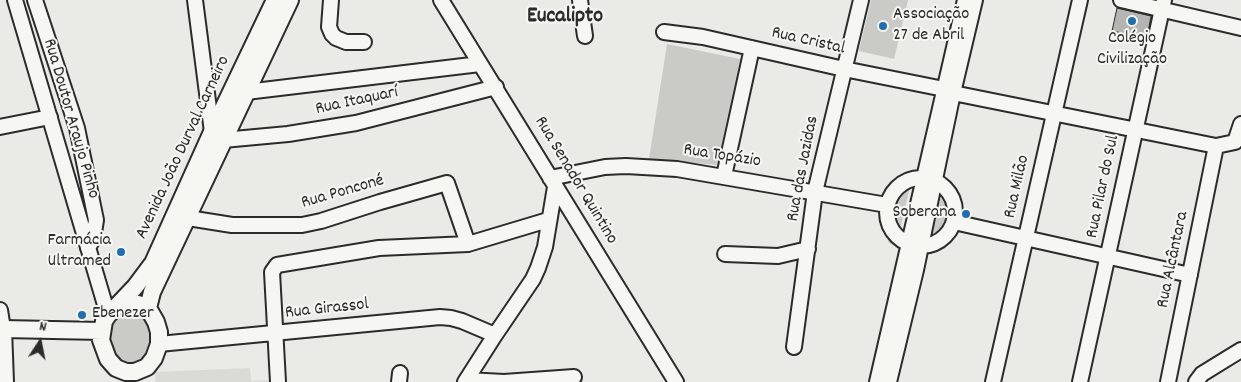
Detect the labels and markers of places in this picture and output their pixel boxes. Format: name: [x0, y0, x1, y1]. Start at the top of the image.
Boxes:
place label: Associação 27 de Abril: [893, 5, 969, 48]
marker: Colégio Civilização: [1126, 15, 1138, 27]
marker: Associação 27 de Abril: [877, 20, 889, 32]
place label: Colégio Civilização: [1097, 29, 1167, 72]
place label: Soberana: [892, 203, 956, 225]
marker: Soberana: [960, 208, 972, 220]
place label: Farmácia Ultramed: [48, 231, 111, 274]
marker: Farmácia Ultramed: [115, 246, 127, 258]
place label: Ebenezer: [92, 304, 154, 326]
marker: Ebenezer: [76, 309, 88, 321]

